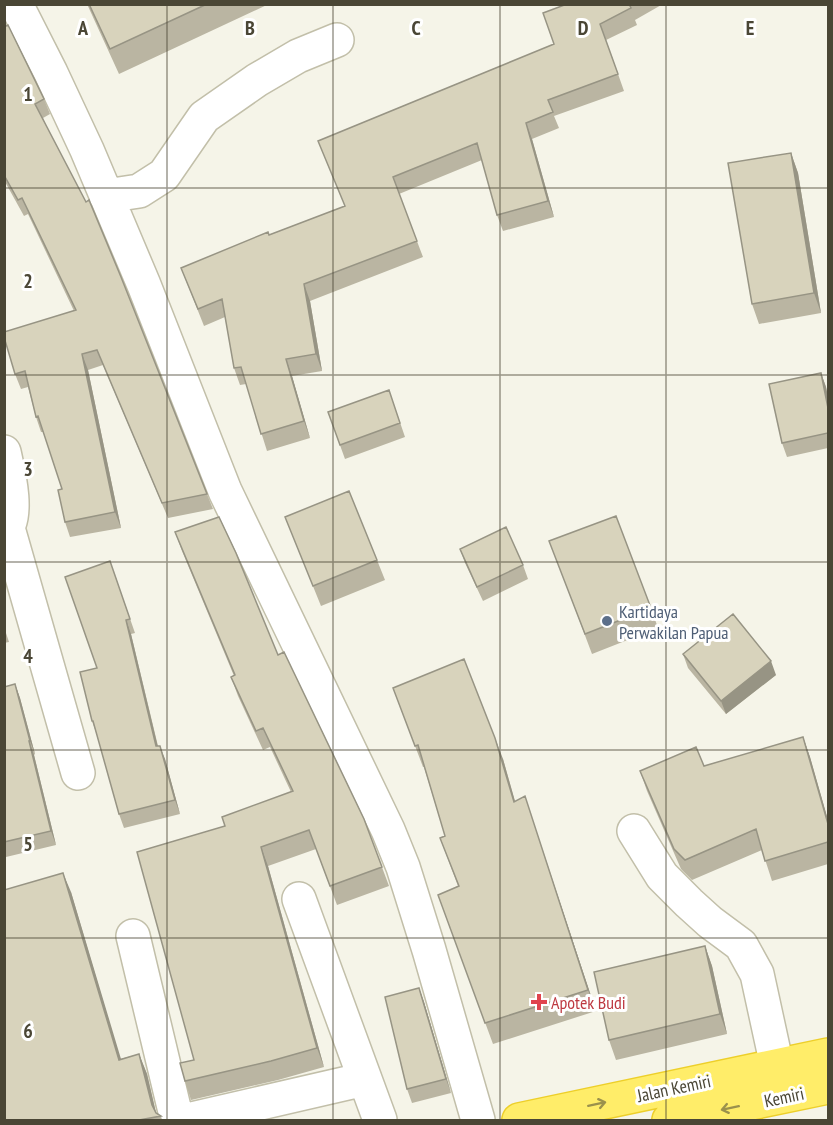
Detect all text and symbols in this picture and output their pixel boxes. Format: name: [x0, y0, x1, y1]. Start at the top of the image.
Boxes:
text: A: [77, 15, 89, 41]
text: B: [245, 15, 255, 41]
text: C: [411, 15, 421, 41]
text: D: [578, 15, 589, 41]
text: E: [746, 15, 754, 41]
text: 1: [23, 81, 33, 107]
text: 2: [23, 268, 33, 294]
text: 3: [23, 456, 33, 482]
place label: Kartidaya Perwakilan Papua: [619, 600, 728, 644]
marker: Kartidaya Perwakilan Papua: [600, 614, 614, 628]
text: 4: [23, 643, 33, 669]
text: 5: [23, 831, 33, 857]
place label: Apotek Budi: [551, 991, 626, 1014]
marker: Apotek Budi: [532, 995, 546, 1009]
text: 6: [23, 1018, 33, 1044]
street label: Jalan Kemiri: [634, 1069, 713, 1107]
street label: Kemiri: [762, 1082, 806, 1112]
one-way arrow: [586, 1098, 606, 1109]
one-way arrow: [721, 1103, 740, 1114]

